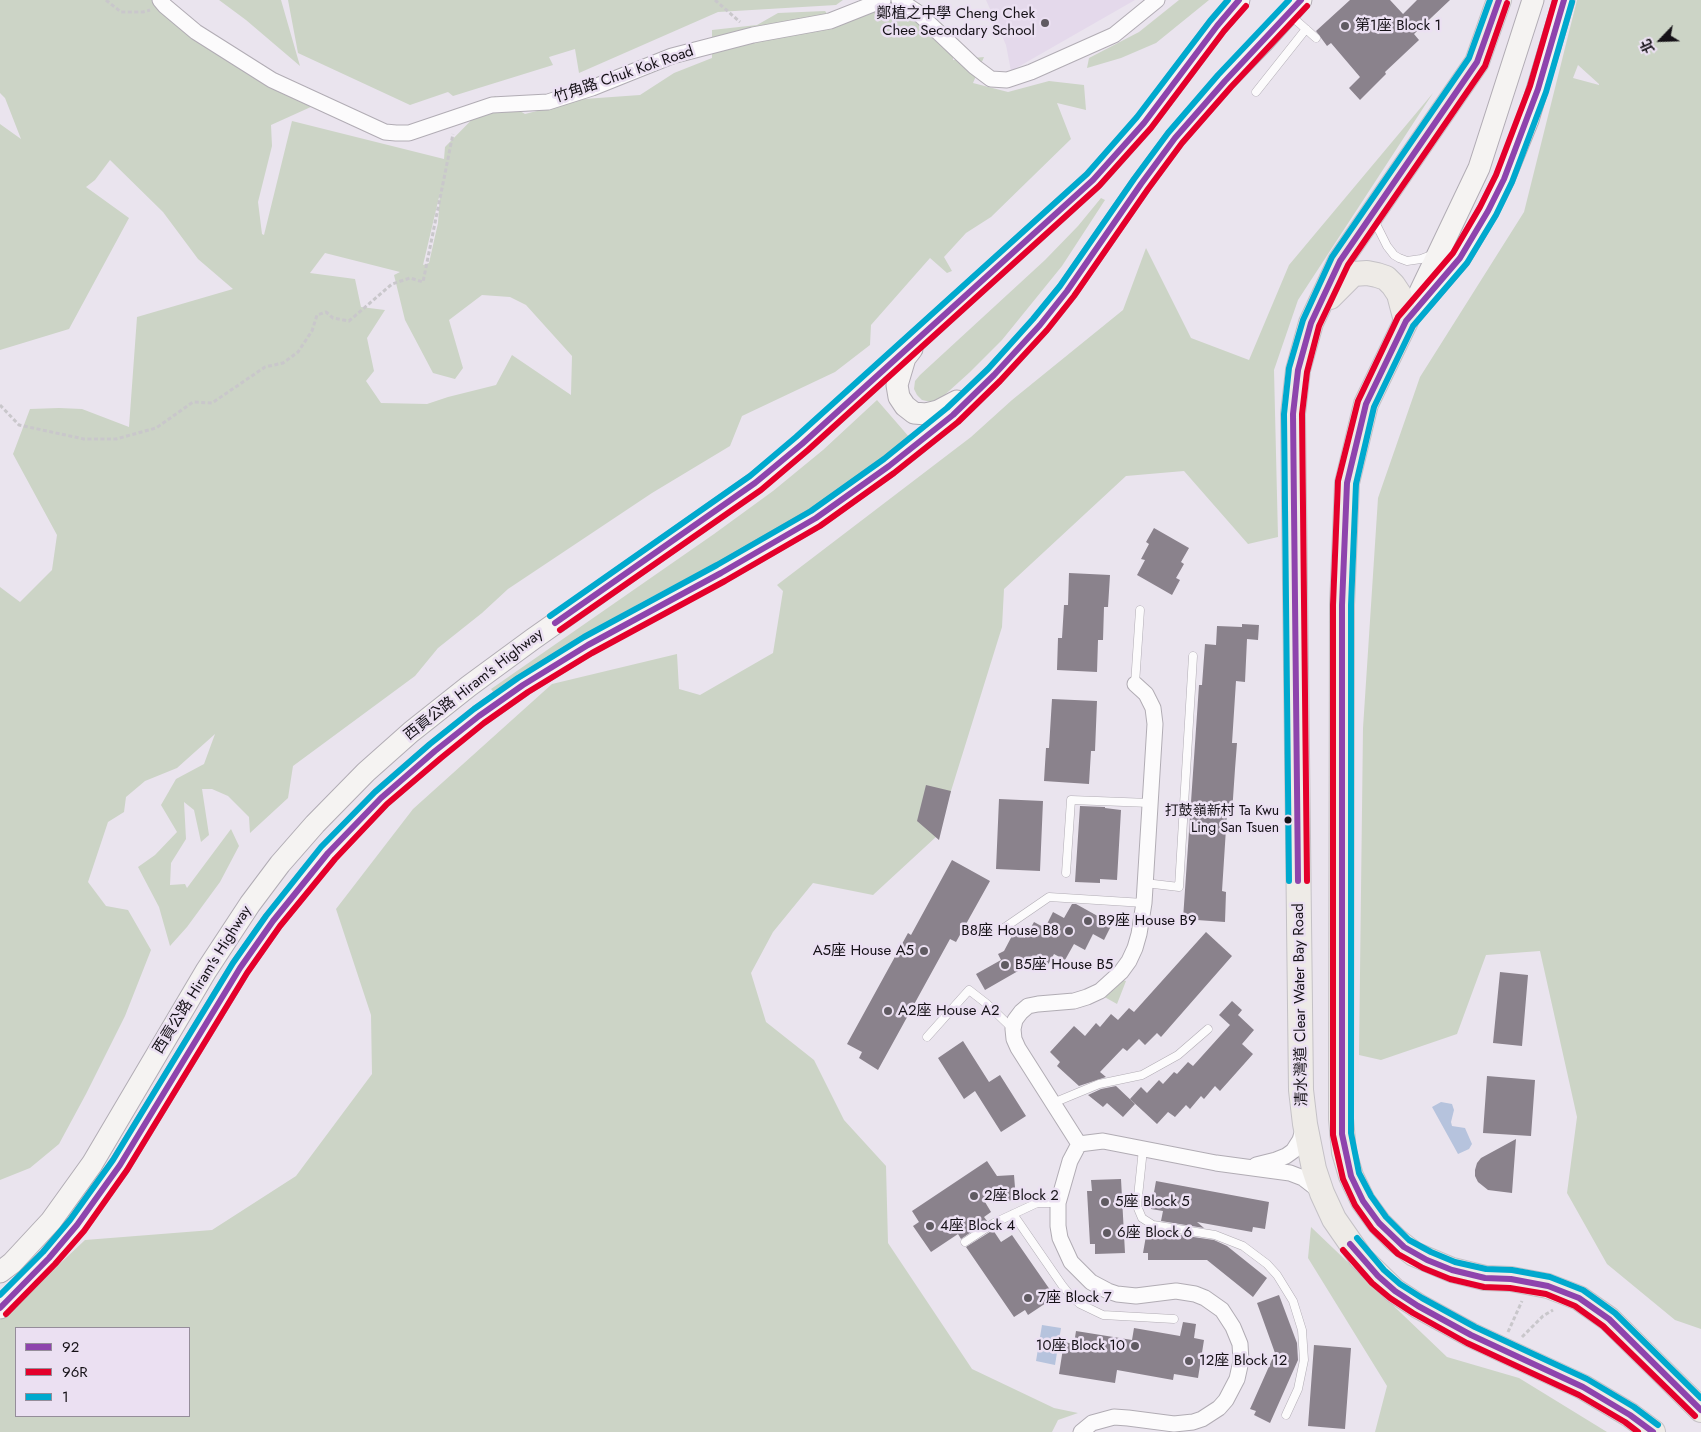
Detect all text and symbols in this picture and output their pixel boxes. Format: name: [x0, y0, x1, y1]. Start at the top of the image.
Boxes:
place label: 鄭植之中學 Cheng Chek Chee Secondary School: [876, 5, 1035, 40]
north arrow: [1636, 15, 1686, 65]
marker: 鄭植之中學 Cheng Chek Chee Secondary School: [1039, 17, 1051, 29]
place label: 第1座 Block 1: [1355, 17, 1441, 35]
marker: 第1座 Block 1: [1339, 20, 1351, 32]
text: 北: [1635, 36, 1659, 57]
street label: 竹角路 Chuk Kok Road: [552, 43, 696, 107]
street label: 西貢公路 Hiram's Highway: [401, 625, 547, 745]
place label: 打鼓嶺新村 Ta Kwu Ling San Tsuen: [1165, 804, 1279, 836]
marker: 打鼓嶺新村 Ta Kwu Ling San Tsuen: [1283, 815, 1293, 825]
street label: 西貢公路 Hiram's Highway: [150, 903, 256, 1057]
street label: 清水灣道 Clear Water Bay Road: [1290, 903, 1312, 1107]
place label: B9座 House B9: [1098, 912, 1197, 930]
marker: B9座 House B9: [1082, 915, 1094, 927]
place label: B8座 House B8: [961, 922, 1059, 940]
marker: B8座 House B8: [1063, 925, 1075, 937]
place label: A5座 House A5: [813, 942, 914, 960]
marker: A5座 House A5: [918, 945, 930, 957]
place label: B5座 House B5: [1015, 956, 1113, 974]
marker: B5座 House B5: [999, 959, 1011, 971]
place label: A2座 House A2: [898, 1002, 999, 1020]
marker: A2座 House A2: [882, 1005, 894, 1017]
place label: 2座 Block 2: [984, 1187, 1059, 1205]
marker: 2座 Block 2: [968, 1190, 980, 1202]
place label: 5座 Block 5: [1115, 1193, 1190, 1211]
marker: 5座 Block 5: [1099, 1196, 1111, 1208]
place label: 4座 Block 4: [940, 1217, 1015, 1235]
marker: 4座 Block 4: [924, 1220, 936, 1232]
place label: 6座 Block 6: [1117, 1224, 1192, 1242]
marker: 6座 Block 6: [1101, 1227, 1113, 1239]
place label: 7座 Block 7: [1038, 1289, 1112, 1307]
marker: 7座 Block 7: [1022, 1292, 1034, 1304]
legend: [15, 1327, 190, 1417]
text: 92: [62, 1336, 79, 1358]
place label: 10座 Block 10: [1036, 1337, 1125, 1355]
marker: 10座 Block 10: [1129, 1340, 1141, 1352]
place label: 12座 Block 12: [1199, 1352, 1287, 1370]
marker: 12座 Block 12: [1183, 1355, 1195, 1367]
text: 96R: [62, 1361, 88, 1383]
text: 1: [62, 1386, 69, 1408]

